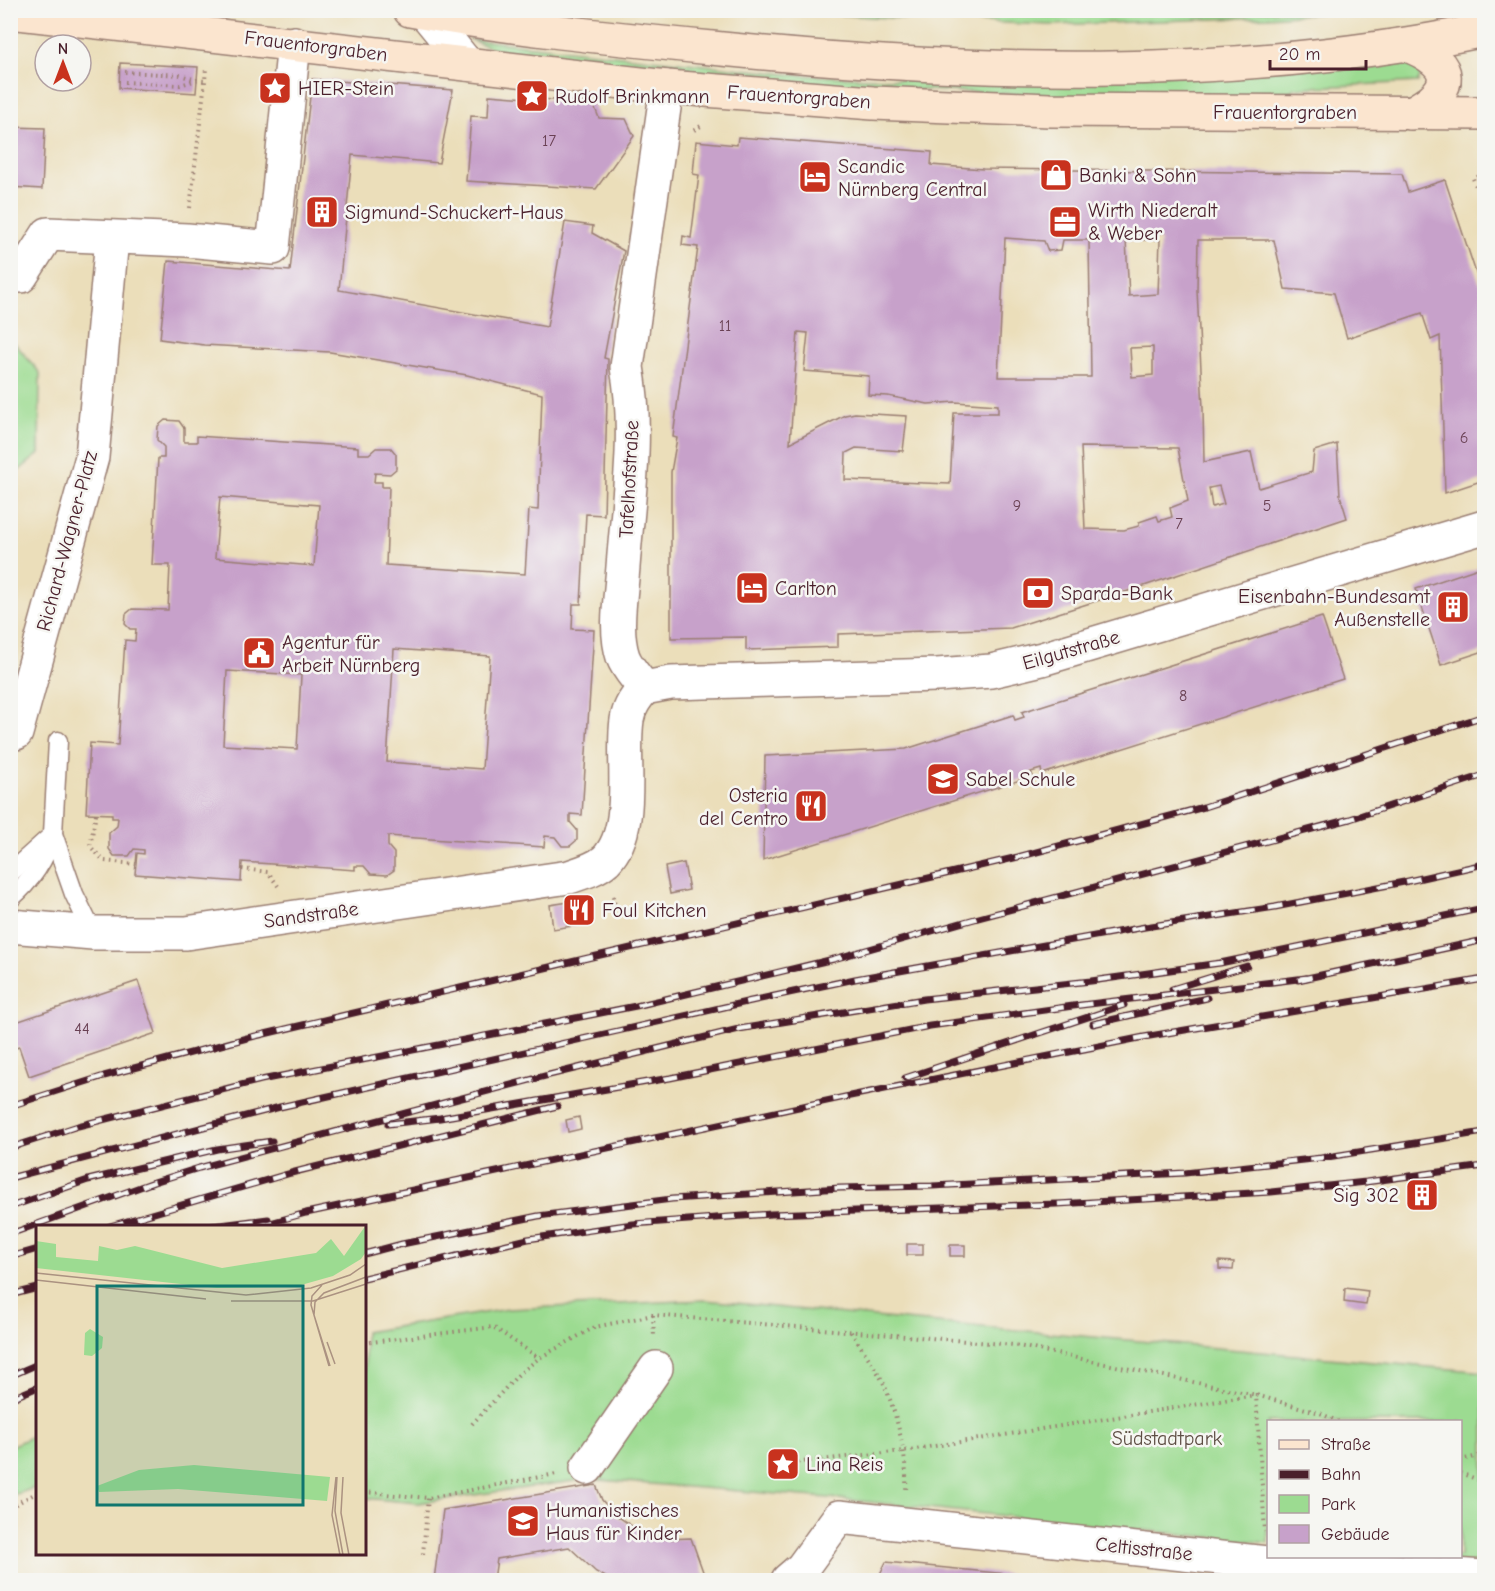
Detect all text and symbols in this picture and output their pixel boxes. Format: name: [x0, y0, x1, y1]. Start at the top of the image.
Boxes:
street label: Frauentorgraben: [243, 26, 389, 66]
north arrow: [33, 33, 93, 93]
scale bar: [1270, 33, 1366, 71]
text: N: [58, 40, 68, 58]
text: 20 m: [1279, 44, 1320, 65]
place icon: HIER-Stein: [257, 70, 293, 106]
place label: HIER-Stein: [298, 77, 394, 100]
place icon: Rudolf Brinkmann: [514, 78, 550, 114]
street label: Frauentorgraben: [726, 81, 872, 113]
place label: Rudolf Brinkmann: [555, 85, 710, 108]
street label: Frauentorgraben: [1213, 101, 1357, 124]
house number: 17: [542, 132, 556, 150]
place label: Scandic Nürnberg Central: [838, 155, 987, 201]
shop icon: Banki & Sohn: [1038, 157, 1074, 193]
hotel icon: Scandic Nürnberg Central: [797, 159, 833, 195]
place label: Banki & Sohn: [1079, 164, 1197, 187]
building icon: Sigmund-Schuckert-Haus: [304, 194, 340, 230]
place label: Wirth Niederalt & Weber: [1088, 199, 1219, 245]
place label: Sigmund-Schuckert-Haus: [345, 201, 563, 224]
office icon: Wirth Niederalt & Weber: [1047, 204, 1083, 240]
house number: 11: [719, 317, 731, 335]
street label: Tafelhofstraße: [614, 420, 644, 538]
house number: 6: [1460, 429, 1468, 447]
street label: Richard-Wagner-Platz: [32, 448, 102, 634]
house number: 9: [1013, 497, 1021, 515]
house number: 5: [1263, 497, 1271, 515]
house number: 7: [1175, 515, 1183, 533]
hotel icon: Carlton: [734, 570, 770, 606]
bank icon: Sparda-Bank: [1020, 575, 1056, 611]
place label: Carlton: [775, 577, 837, 600]
place label: Sparda-Bank: [1061, 582, 1173, 605]
place label: Eisenbahn-Bundesamt Außenstelle: [1238, 585, 1431, 631]
building icon: Eisenbahn-Bundesamt Außenstelle: [1435, 589, 1471, 625]
street label: Eilgutstraße: [1020, 625, 1122, 675]
place label: Agentur für Arbeit Nürnberg: [282, 631, 420, 677]
public building icon: Agentur für Arbeit Nürnberg: [241, 635, 277, 671]
house number: 8: [1179, 687, 1187, 705]
school or university icon: Sabel Schule: [925, 761, 961, 797]
place label: Sabel Schule: [966, 768, 1075, 791]
place label: Osteria del Centro: [699, 784, 788, 830]
restaurant icon: Osteria del Centro: [793, 788, 829, 824]
restaurant icon: Foul Kitchen: [561, 892, 597, 928]
street label: Sandstraße: [262, 897, 360, 933]
place label: Foul Kitchen: [602, 899, 707, 922]
house number: 44: [74, 1020, 90, 1038]
building icon: Sig 302: [1404, 1177, 1440, 1213]
place label: Sig 302: [1333, 1184, 1399, 1207]
inset map: [36, 1225, 366, 1555]
legend: [1267, 1420, 1462, 1558]
park label: Südstadtpark: [1112, 1427, 1223, 1450]
text: Straße: [1321, 1434, 1371, 1455]
place icon: Lina Reis: [765, 1446, 801, 1482]
place label: Lina Reis: [806, 1453, 883, 1476]
text: Bahn: [1321, 1464, 1361, 1485]
text: Park: [1321, 1494, 1356, 1515]
place label: Humanistisches Haus für Kinder: [546, 1499, 682, 1545]
school or university icon: Humanistisches Haus für Kinder: [505, 1503, 541, 1539]
text: Gebäude: [1321, 1524, 1390, 1545]
street label: Celtisstraße: [1094, 1532, 1194, 1566]

